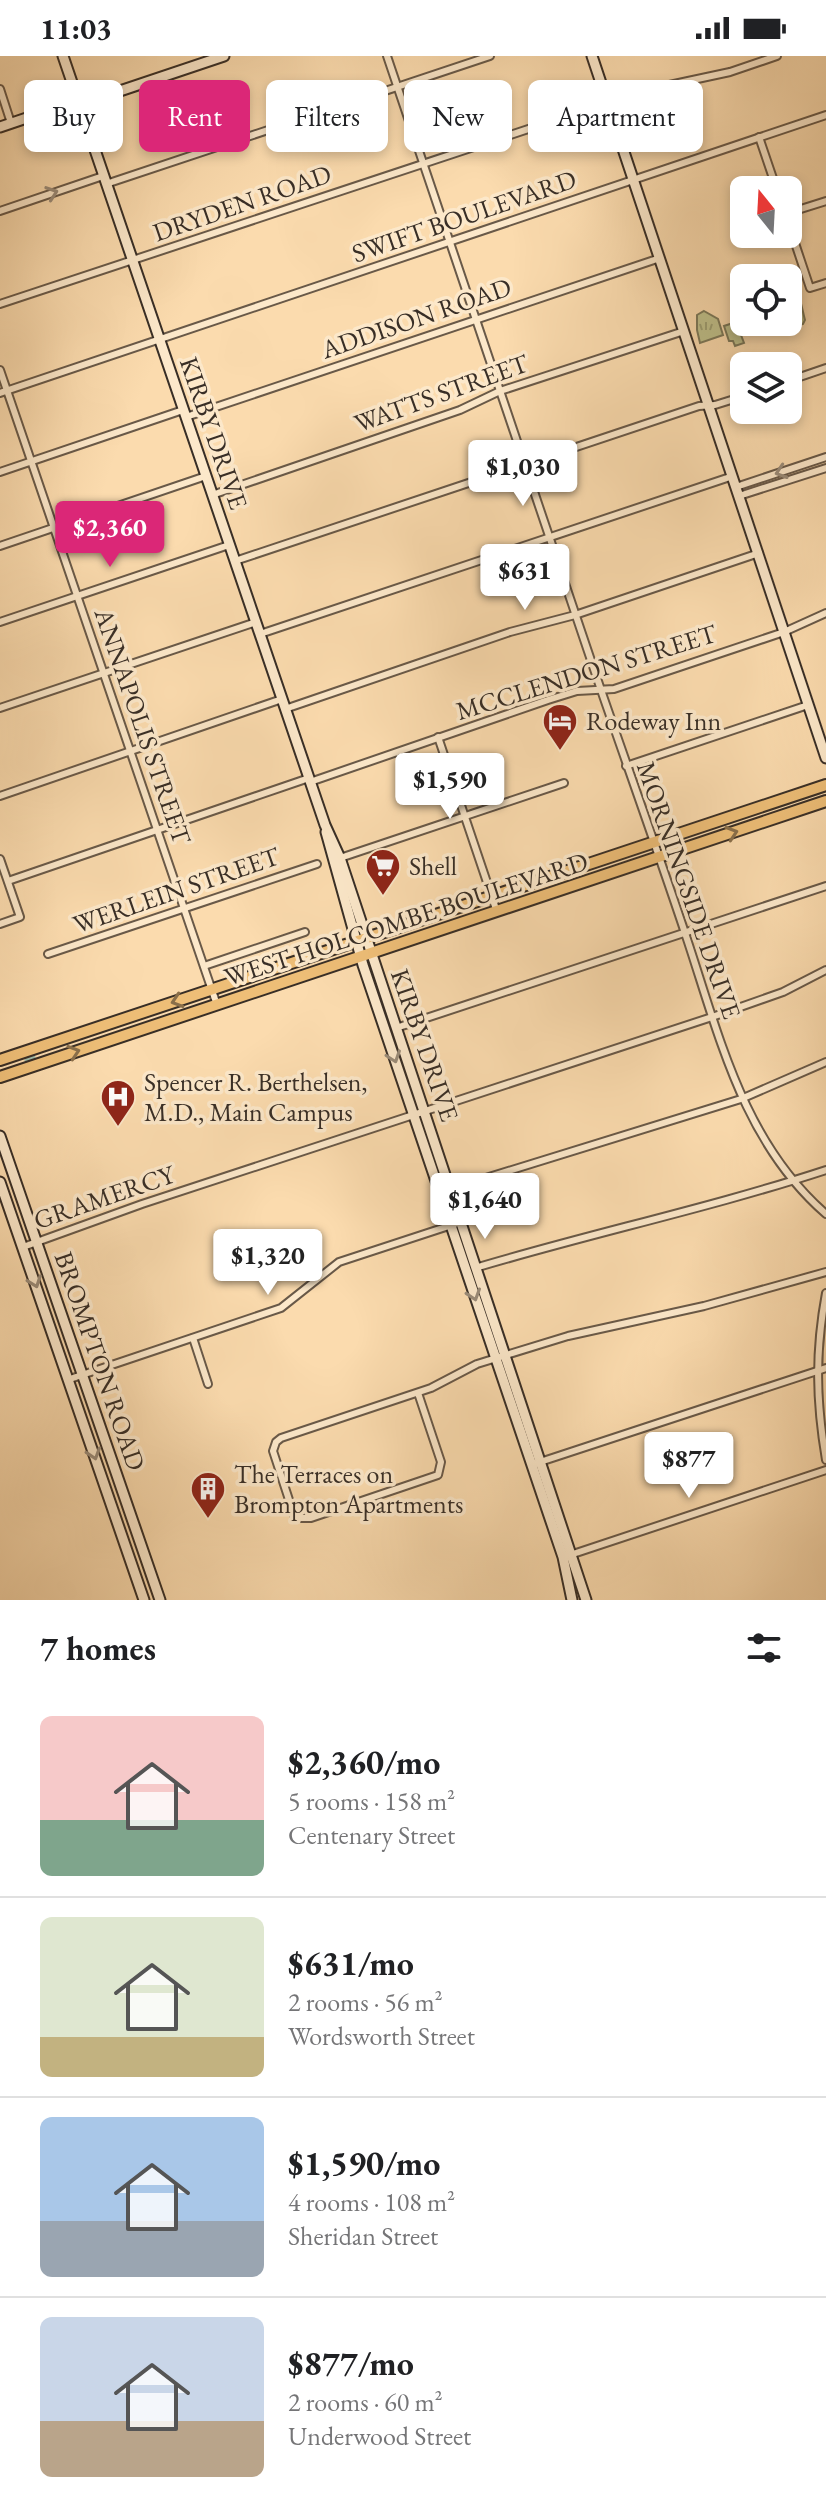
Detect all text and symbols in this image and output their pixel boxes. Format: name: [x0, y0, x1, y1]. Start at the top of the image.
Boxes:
text: 11:03: [40, 9, 112, 48]
chip: Buy: [24, 80, 123, 152]
chip: Rent: [139, 80, 250, 152]
chip: Filters: [266, 80, 388, 152]
chip: New: [404, 80, 512, 152]
chip: Apartment: [528, 80, 703, 152]
street label: DRYDEN ROAD: [148, 157, 336, 249]
street label: SWIFT BOULEVARD: [347, 162, 581, 270]
north arrow: [730, 176, 802, 248]
map controls: [730, 176, 802, 424]
one-way arrow: [44, 187, 58, 203]
button: locate: [730, 264, 802, 336]
street label: ADDISON ROAD: [315, 270, 516, 367]
street label: WATTS STREET: [349, 346, 533, 440]
street label: KIRBY DRIVE: [172, 352, 256, 514]
button: layers: [730, 352, 802, 424]
pin: $1,030: [458, 440, 588, 508]
text: $1,030: [486, 449, 560, 483]
one-way arrow: [775, 462, 789, 478]
pin: $2,360: [45, 501, 175, 569]
text: $2,360: [73, 510, 147, 544]
pin: $631: [478, 544, 572, 612]
text: $631: [498, 553, 552, 587]
street label: ANNAPOLIS STREET: [86, 603, 200, 849]
street label: MCCLENDON STREET: [452, 616, 721, 728]
hotel icon: Rodeway Inn: [541, 702, 579, 752]
place label: Rodeway Inn: [586, 704, 721, 738]
pin: $1,590: [385, 753, 515, 821]
street label: MORNINGSIDE DRIVE: [629, 757, 749, 1024]
text: $1,590: [413, 762, 487, 796]
one-way arrow: [725, 826, 739, 842]
street label: WERLEIN STREET: [68, 839, 284, 941]
street label: WEST HOLCOMBE BOULEVARD: [220, 844, 592, 994]
supermarket icon: Shell: [364, 847, 402, 897]
place label: Shell: [409, 849, 457, 883]
street label: KIRBY DRIVE: [383, 964, 467, 1126]
one-way arrow: [170, 992, 184, 1008]
one-way arrow: [66, 1046, 80, 1062]
one-way arrow: [385, 1049, 401, 1063]
place label: Spencer R. Berthelsen, M.D., Main Campus: [144, 1065, 368, 1129]
hospital icon: Spencer R. Berthelsen, M.D., Main Campus: [99, 1078, 137, 1128]
street label: GRAMERCY: [29, 1156, 181, 1237]
pin: $1,640: [420, 1173, 550, 1241]
text: $1,640: [448, 1182, 522, 1216]
pin: $1,320: [203, 1229, 333, 1297]
text: $1,320: [231, 1238, 305, 1272]
street label: BROMPTON ROAD: [47, 1247, 153, 1475]
one-way arrow: [25, 1274, 42, 1288]
one-way arrow: [465, 1288, 481, 1301]
pin: $877: [642, 1432, 736, 1500]
text: $877: [662, 1441, 716, 1475]
one-way arrow: [85, 1446, 101, 1460]
place label: The Terraces on Brompton Apartments: [234, 1457, 463, 1521]
building icon: The Terraces on Brompton Apartments: [189, 1470, 227, 1520]
text: 7 homes: [40, 1626, 156, 1670]
icon: filters: [742, 1626, 786, 1670]
text: $2,360/mo: [288, 1740, 440, 1784]
icon: home: [104, 1748, 200, 1844]
text: 5 rooms · 158 m²: [288, 1784, 455, 1818]
text: Centenary Street: [288, 1818, 455, 1852]
text: $631/mo: [288, 1941, 414, 1985]
icon: home: [104, 1949, 200, 2045]
text: 2 rooms · 56 m²: [288, 1985, 443, 2019]
text: Wordsworth Street: [288, 2019, 475, 2053]
text: $1,590/mo: [288, 2141, 440, 2185]
icon: home: [104, 2149, 200, 2245]
text: 4 rooms · 108 m²: [288, 2185, 455, 2219]
text: Sheridan Street: [288, 2219, 438, 2253]
text: $877/mo: [288, 2341, 414, 2385]
icon: home: [104, 2349, 200, 2445]
text: 2 rooms · 60 m²: [288, 2385, 443, 2419]
text: Underwood Street: [288, 2419, 471, 2453]

